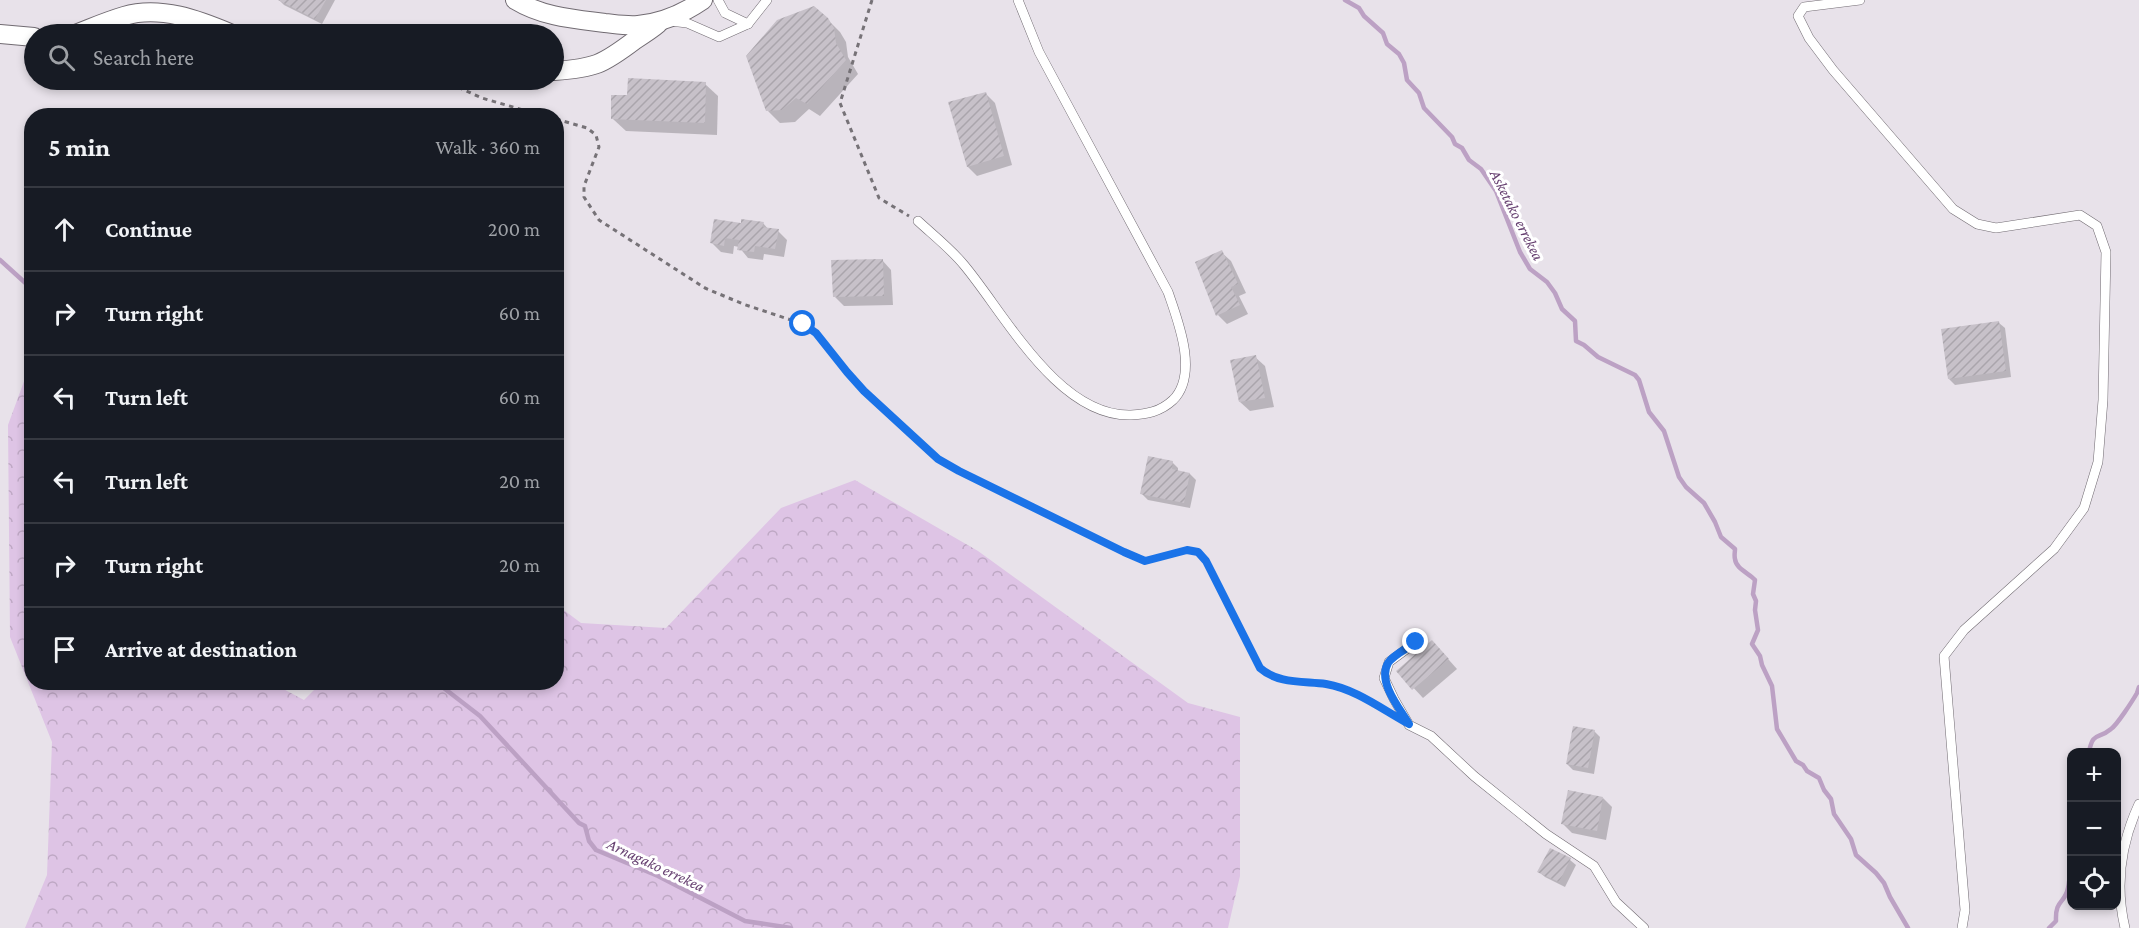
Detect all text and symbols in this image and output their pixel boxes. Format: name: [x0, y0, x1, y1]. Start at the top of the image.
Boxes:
search box: [24, 24, 564, 90]
icon: search: [45, 41, 78, 74]
text: Search here: [93, 45, 194, 70]
text: 5 min: [48, 133, 110, 162]
text: Walk · 360 m: [435, 136, 540, 158]
water label: Asketako errekea: [1486, 166, 1547, 264]
icon: ahead: [48, 213, 81, 246]
text: Continue: [105, 217, 192, 242]
text: 200 m: [488, 218, 540, 240]
icon: right: [48, 297, 81, 330]
text: Turn right: [105, 301, 203, 326]
text: 60 m: [499, 302, 540, 324]
route start: [789, 310, 815, 336]
icon: left: [48, 381, 81, 414]
text: Turn left: [105, 385, 188, 410]
text: 60 m: [499, 386, 540, 408]
icon: left: [48, 465, 81, 498]
text: Turn left: [105, 469, 188, 494]
text: 20 m: [499, 470, 540, 492]
icon: right: [48, 549, 81, 582]
text: Turn right: [105, 553, 203, 578]
text: 20 m: [499, 554, 540, 576]
route end: [1402, 628, 1428, 654]
icon: arrive: [48, 633, 81, 666]
text: Arrive at destination: [105, 637, 297, 662]
map controls: [2067, 748, 2121, 910]
button: +: [2067, 748, 2121, 802]
button: −: [2067, 802, 2121, 856]
water label: Arnagako errekea: [604, 835, 708, 896]
button: locate: [2067, 856, 2121, 910]

